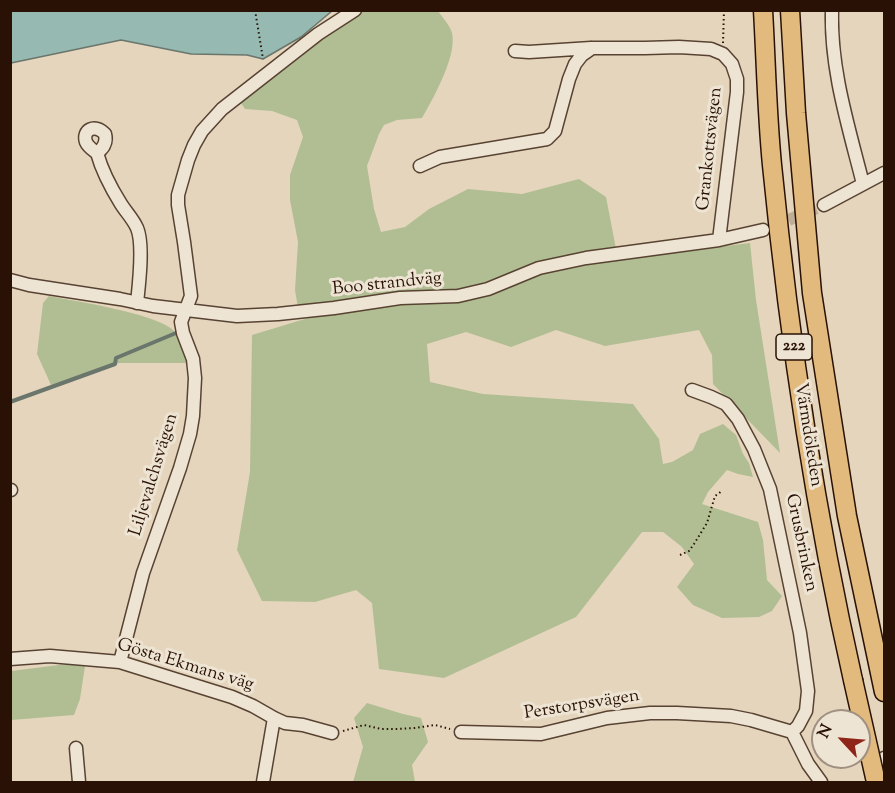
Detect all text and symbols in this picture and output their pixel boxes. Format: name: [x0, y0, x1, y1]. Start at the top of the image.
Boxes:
street label: Grankottsvägen: [694, 86, 728, 212]
street label: Boo strandväg: [331, 269, 443, 301]
road number: 222: [776, 334, 812, 360]
street label: Värmdöleden: [788, 381, 826, 489]
street label: Liljevalchsvägen: [126, 411, 184, 539]
street label: Grusbrinken: [779, 492, 821, 594]
street label: Gösta Ekmans väg: [114, 635, 256, 697]
street label: Perstorpsvägen: [523, 686, 641, 726]
north arrow: [811, 709, 871, 769]
text: N: [813, 721, 839, 743]

